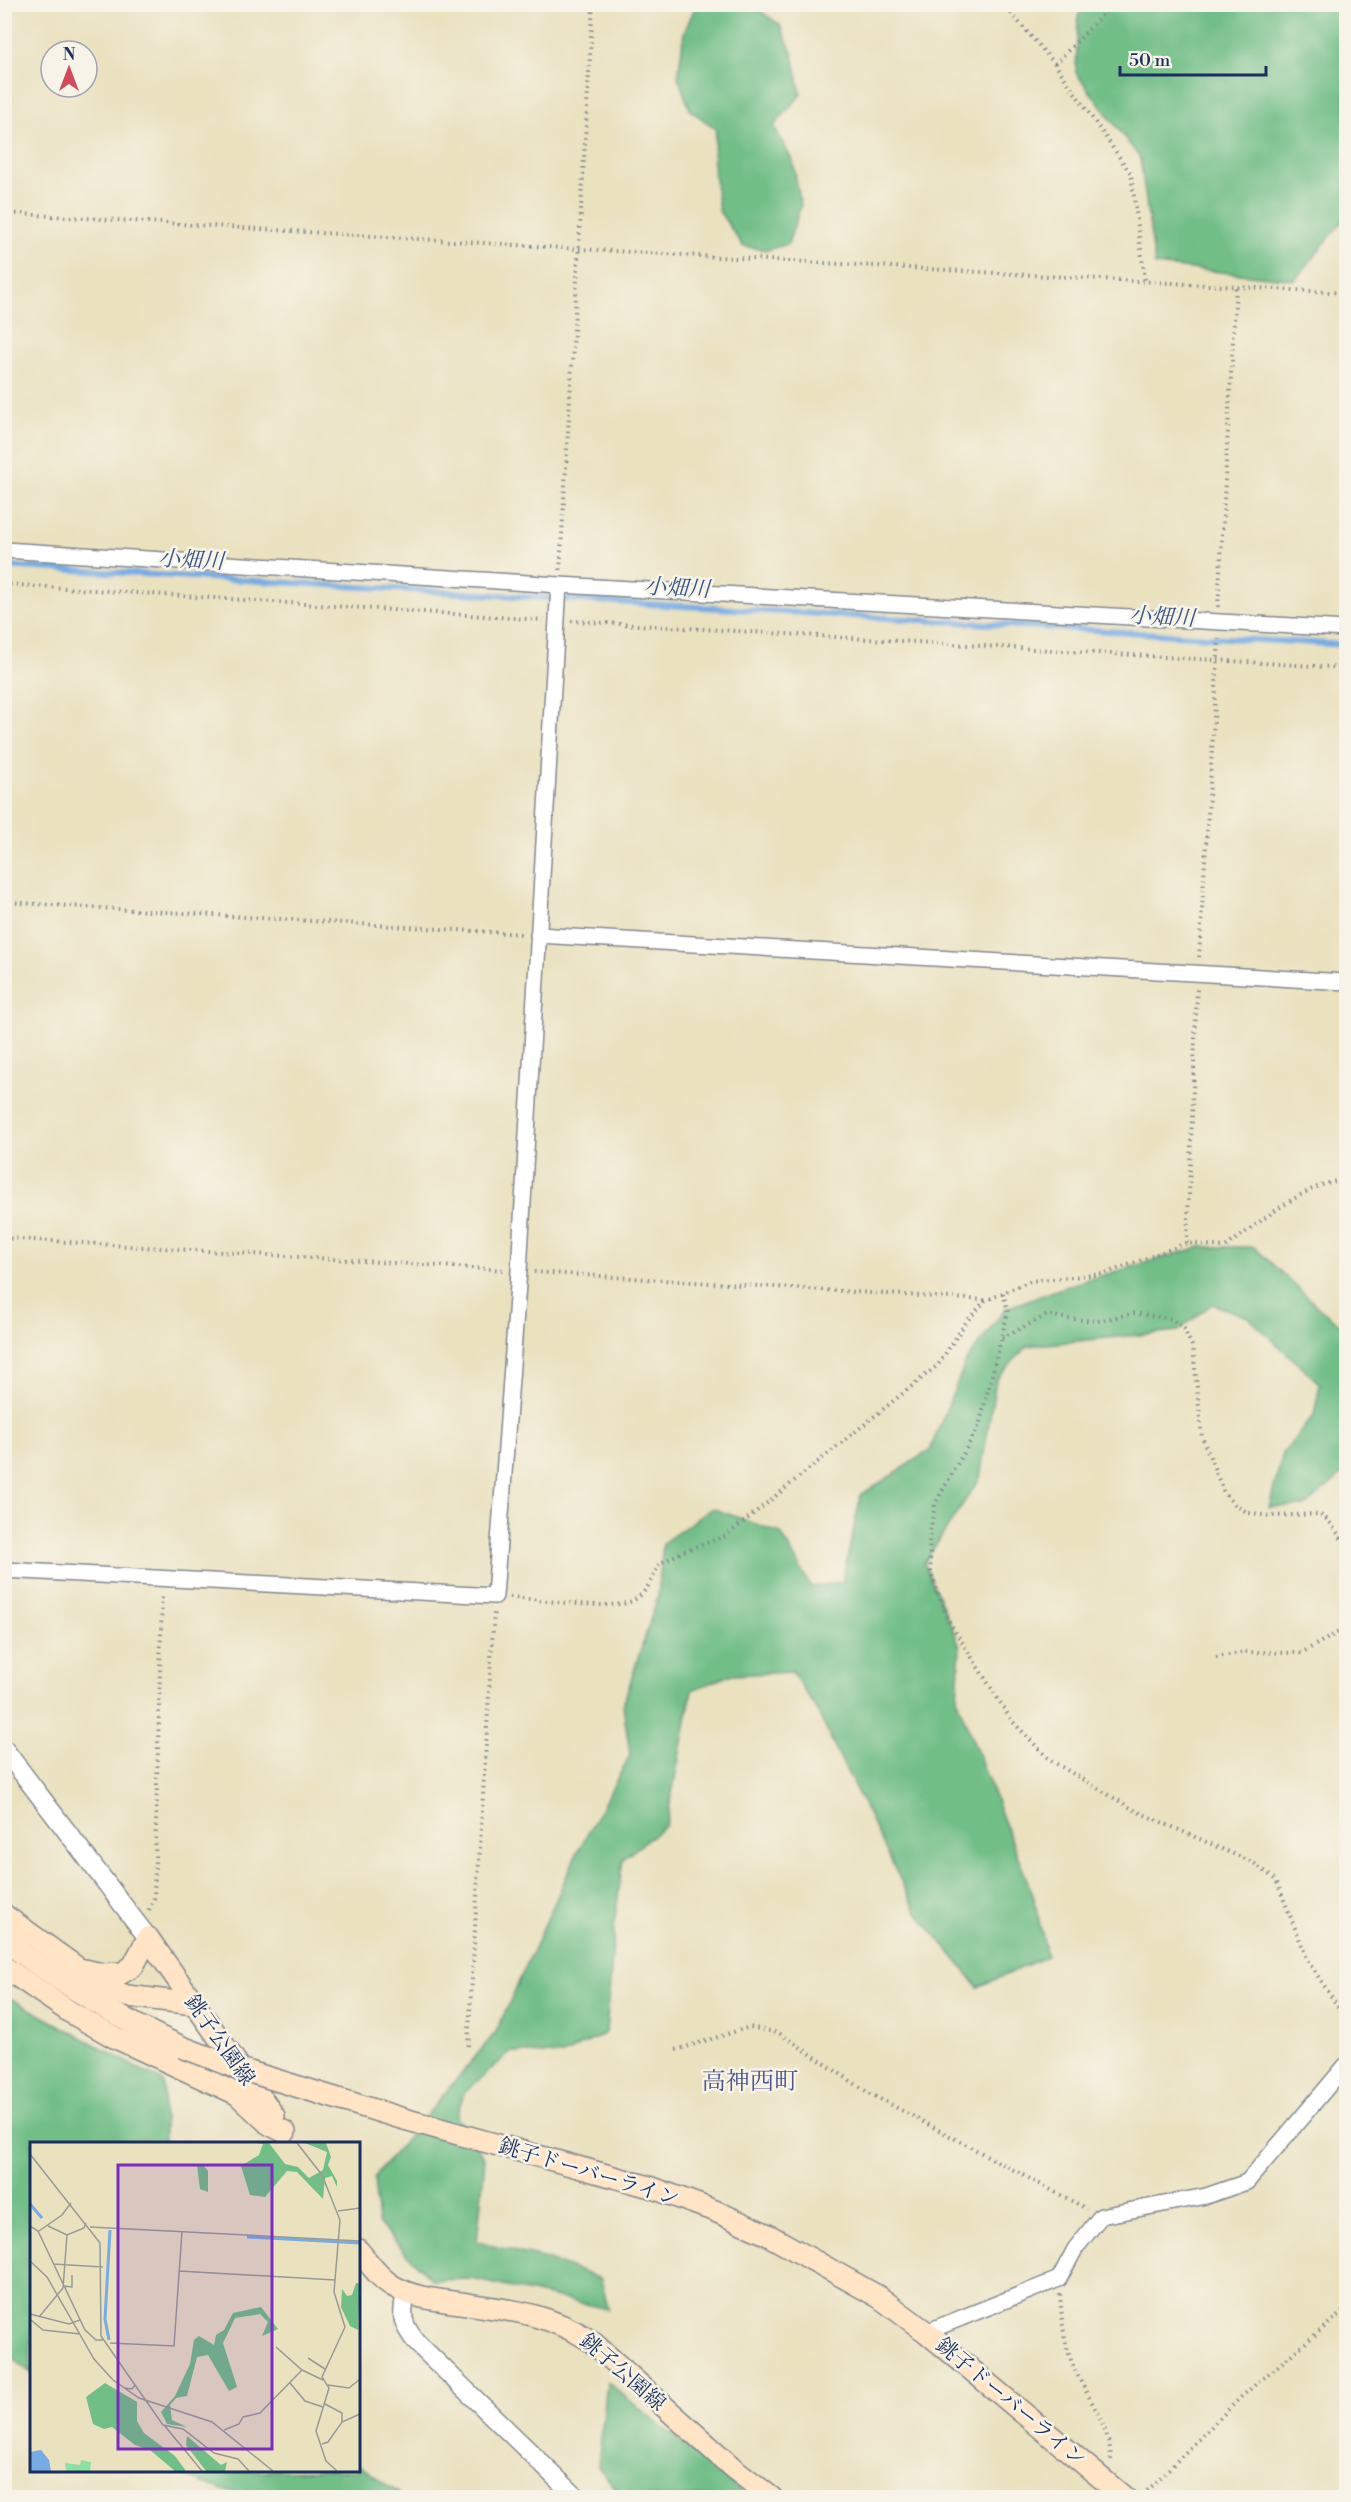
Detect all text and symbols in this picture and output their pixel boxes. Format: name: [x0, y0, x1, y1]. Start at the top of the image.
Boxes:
north arrow: [39, 39, 99, 99]
scale bar: [1120, 39, 1266, 77]
text: N: [63, 45, 76, 65]
text: 50 m: [1129, 49, 1171, 72]
water label: 小畑川: [157, 545, 227, 576]
water label: 小畑川: [643, 573, 713, 604]
water label: 小畑川: [1128, 602, 1198, 633]
street label: 銚子公園線: [178, 1990, 260, 2091]
district label: 高神西町: [702, 2067, 798, 2097]
street label: 銚子ドーバーライン: [495, 2133, 682, 2213]
inset map: [30, 2142, 360, 2472]
street label: 銚子公園線: [574, 2329, 670, 2417]
street label: 銚子ドーバーライン: [930, 2333, 1090, 2473]

